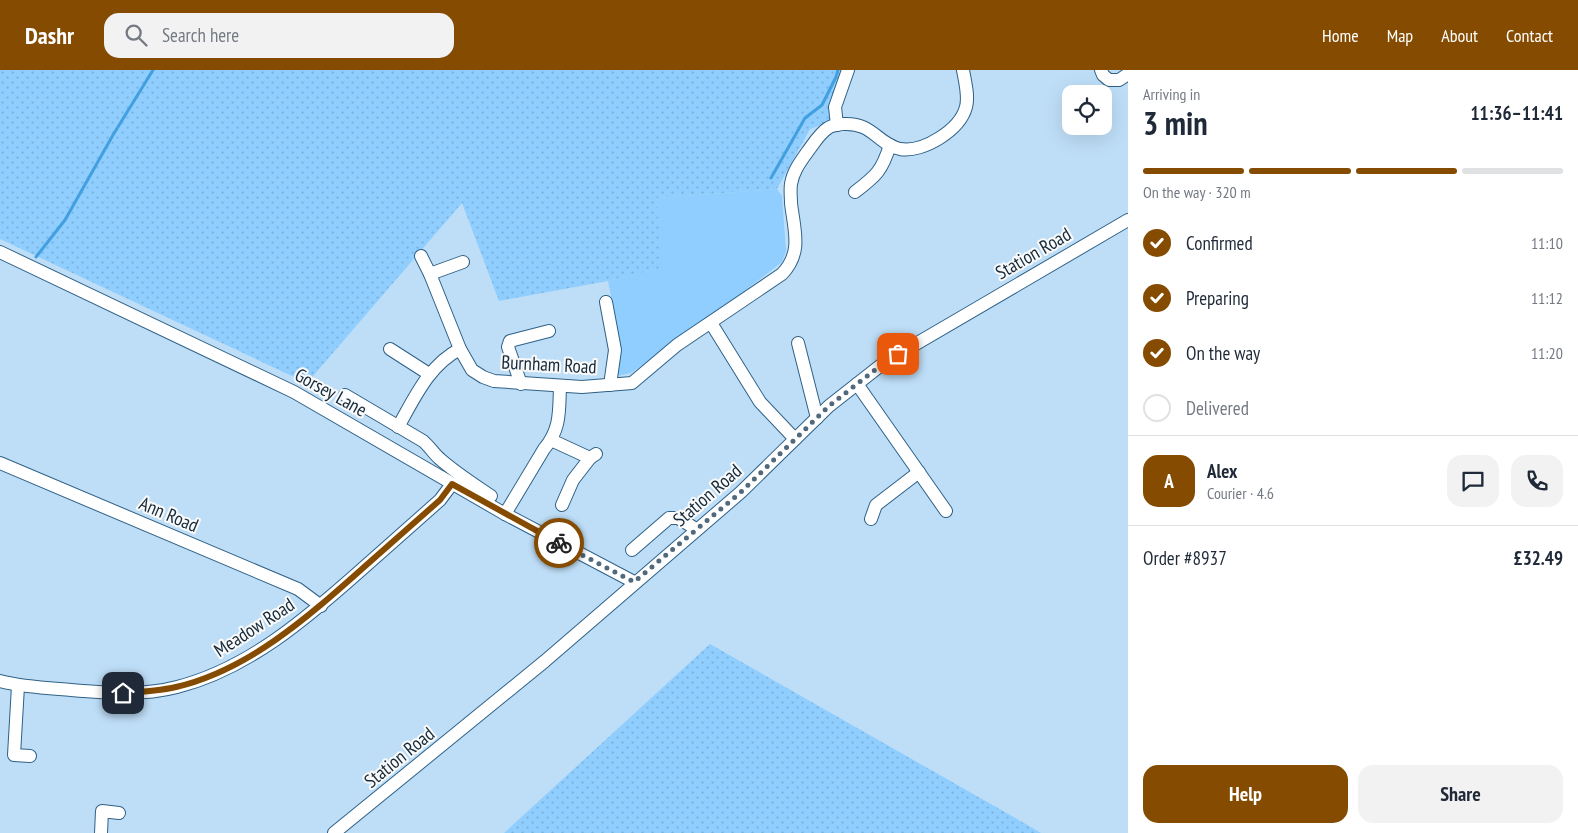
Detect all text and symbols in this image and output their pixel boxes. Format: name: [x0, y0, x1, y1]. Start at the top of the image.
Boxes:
search box: [104, 13, 454, 58]
text: Dashr: [25, 20, 74, 51]
icon: search: [122, 21, 150, 49]
text: Search here: [162, 23, 239, 47]
text: Home: [1322, 24, 1359, 47]
text: Map: [1387, 24, 1413, 47]
text: About: [1441, 24, 1478, 47]
text: Contact: [1506, 24, 1553, 47]
text: Arriving in: [1143, 84, 1200, 104]
map controls: [1062, 85, 1112, 135]
button: locate: [1062, 85, 1112, 135]
text: 11:36–11:41: [1470, 101, 1563, 125]
text: 3 min: [1143, 102, 1208, 144]
text: On the way · 320 m: [1143, 182, 1251, 202]
street label: Station Road: [991, 222, 1075, 284]
icon: check: [1143, 229, 1171, 257]
text: Confirmed: [1186, 231, 1253, 255]
text: 11:10: [1531, 233, 1563, 253]
icon: check: [1143, 284, 1171, 312]
text: Preparing: [1186, 286, 1249, 310]
text: 11:12: [1531, 288, 1563, 308]
pin: [877, 333, 919, 375]
icon: check: [1143, 339, 1171, 367]
icon: bag: [884, 340, 912, 368]
text: On the way: [1186, 341, 1260, 365]
text: 11:20: [1531, 343, 1563, 363]
street label: Burnham Road: [501, 350, 597, 378]
street label: Gorsey Lane: [291, 362, 371, 422]
text: Delivered: [1186, 396, 1249, 420]
button: chat: [1447, 455, 1499, 507]
button: phone: [1511, 455, 1563, 507]
street label: Station Road: [668, 459, 746, 531]
text: Alex: [1207, 459, 1237, 483]
text: A: [1164, 469, 1174, 493]
text: Courier · 4.6: [1207, 483, 1274, 503]
street label: Ann Road: [136, 491, 202, 537]
courier: [534, 518, 584, 568]
icon: bike: [545, 529, 573, 557]
text: Order #8937: [1143, 546, 1227, 570]
text: £32.49: [1514, 546, 1563, 570]
street label: Meadow Road: [209, 592, 299, 662]
pin: [102, 672, 144, 714]
icon: home: [109, 679, 137, 707]
street label: Station Road: [359, 721, 439, 793]
button: Help: [1143, 765, 1348, 823]
button: Share: [1358, 765, 1563, 823]

